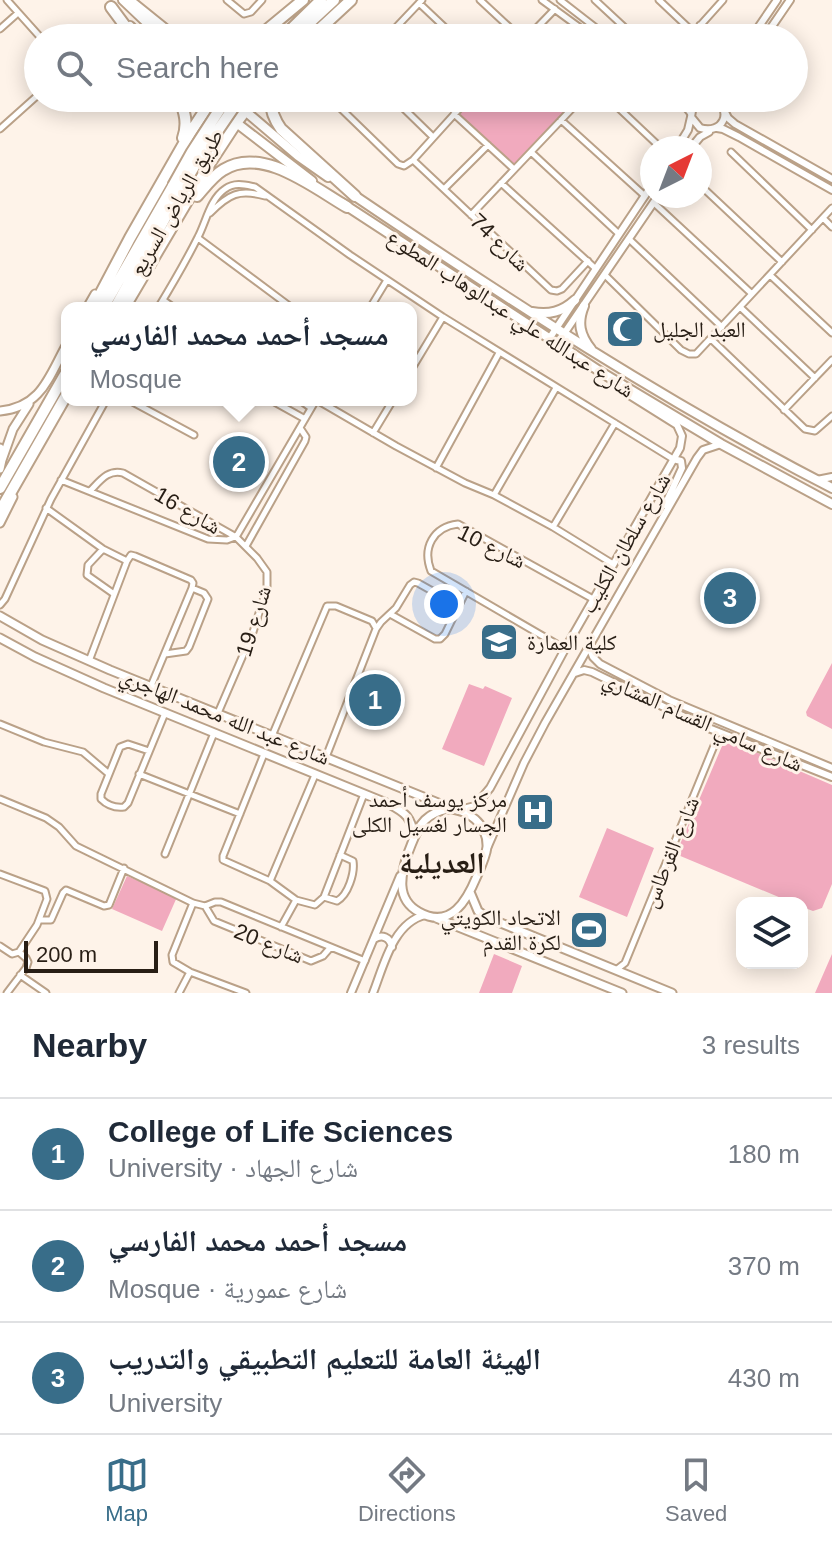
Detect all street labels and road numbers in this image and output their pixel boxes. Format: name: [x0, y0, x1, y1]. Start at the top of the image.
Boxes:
street label: طريق الرياض السريع: [124, 125, 229, 280]
street label: شارع 74: [464, 208, 534, 277]
street label: شارع عبدالله علي عبدالوهاب المطوع: [380, 224, 639, 407]
street label: شارع سلطان الكليب: [575, 469, 676, 618]
street label: شارع 16: [150, 482, 225, 540]
street label: شارع 10: [453, 519, 530, 574]
street label: شارع 19: [231, 583, 277, 660]
street label: شارع عبد الله محمد الهاجري: [115, 663, 333, 774]
street label: شارع سامي القسام المشاري: [597, 666, 807, 781]
street label: شارع القرطاس: [637, 793, 705, 912]
street label: شارع 20: [230, 918, 307, 970]

